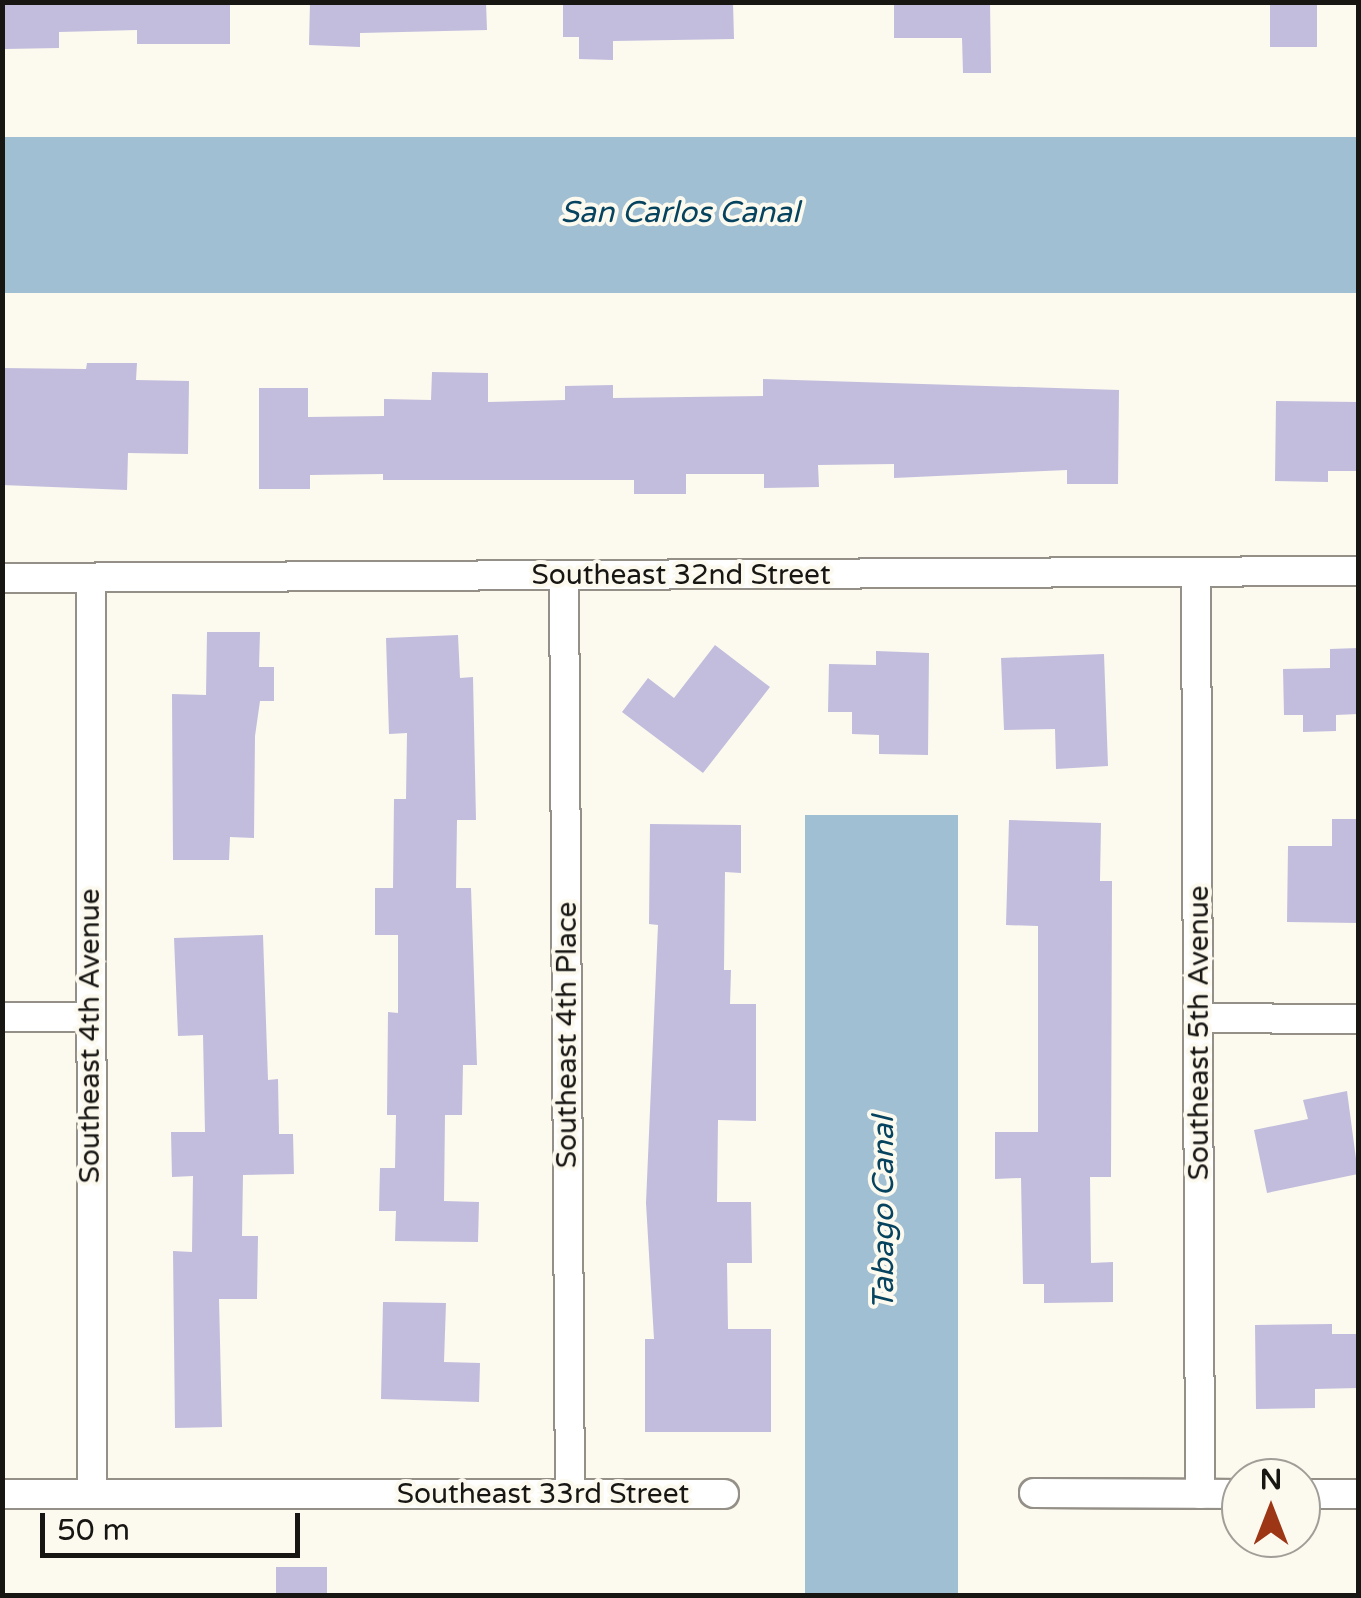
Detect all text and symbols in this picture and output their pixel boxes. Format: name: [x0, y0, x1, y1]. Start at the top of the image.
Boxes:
water label: San Carlos Canal: [561, 195, 799, 231]
street label: Southeast 32nd Street: [531, 558, 831, 592]
street label: Southeast 5th Avenue: [1182, 886, 1216, 1180]
street label: Southeast 4th Avenue: [73, 889, 107, 1183]
street label: Southeast 4th Place: [550, 902, 584, 1168]
water label: Tabago Canal: [866, 1116, 902, 1310]
north arrow: [1221, 1458, 1321, 1558]
text: N: [1260, 1463, 1282, 1497]
street label: Southeast 33rd Street: [397, 1477, 689, 1511]
scale bar: [45, 1493, 305, 1555]
text: 50 m: [57, 1512, 130, 1549]

